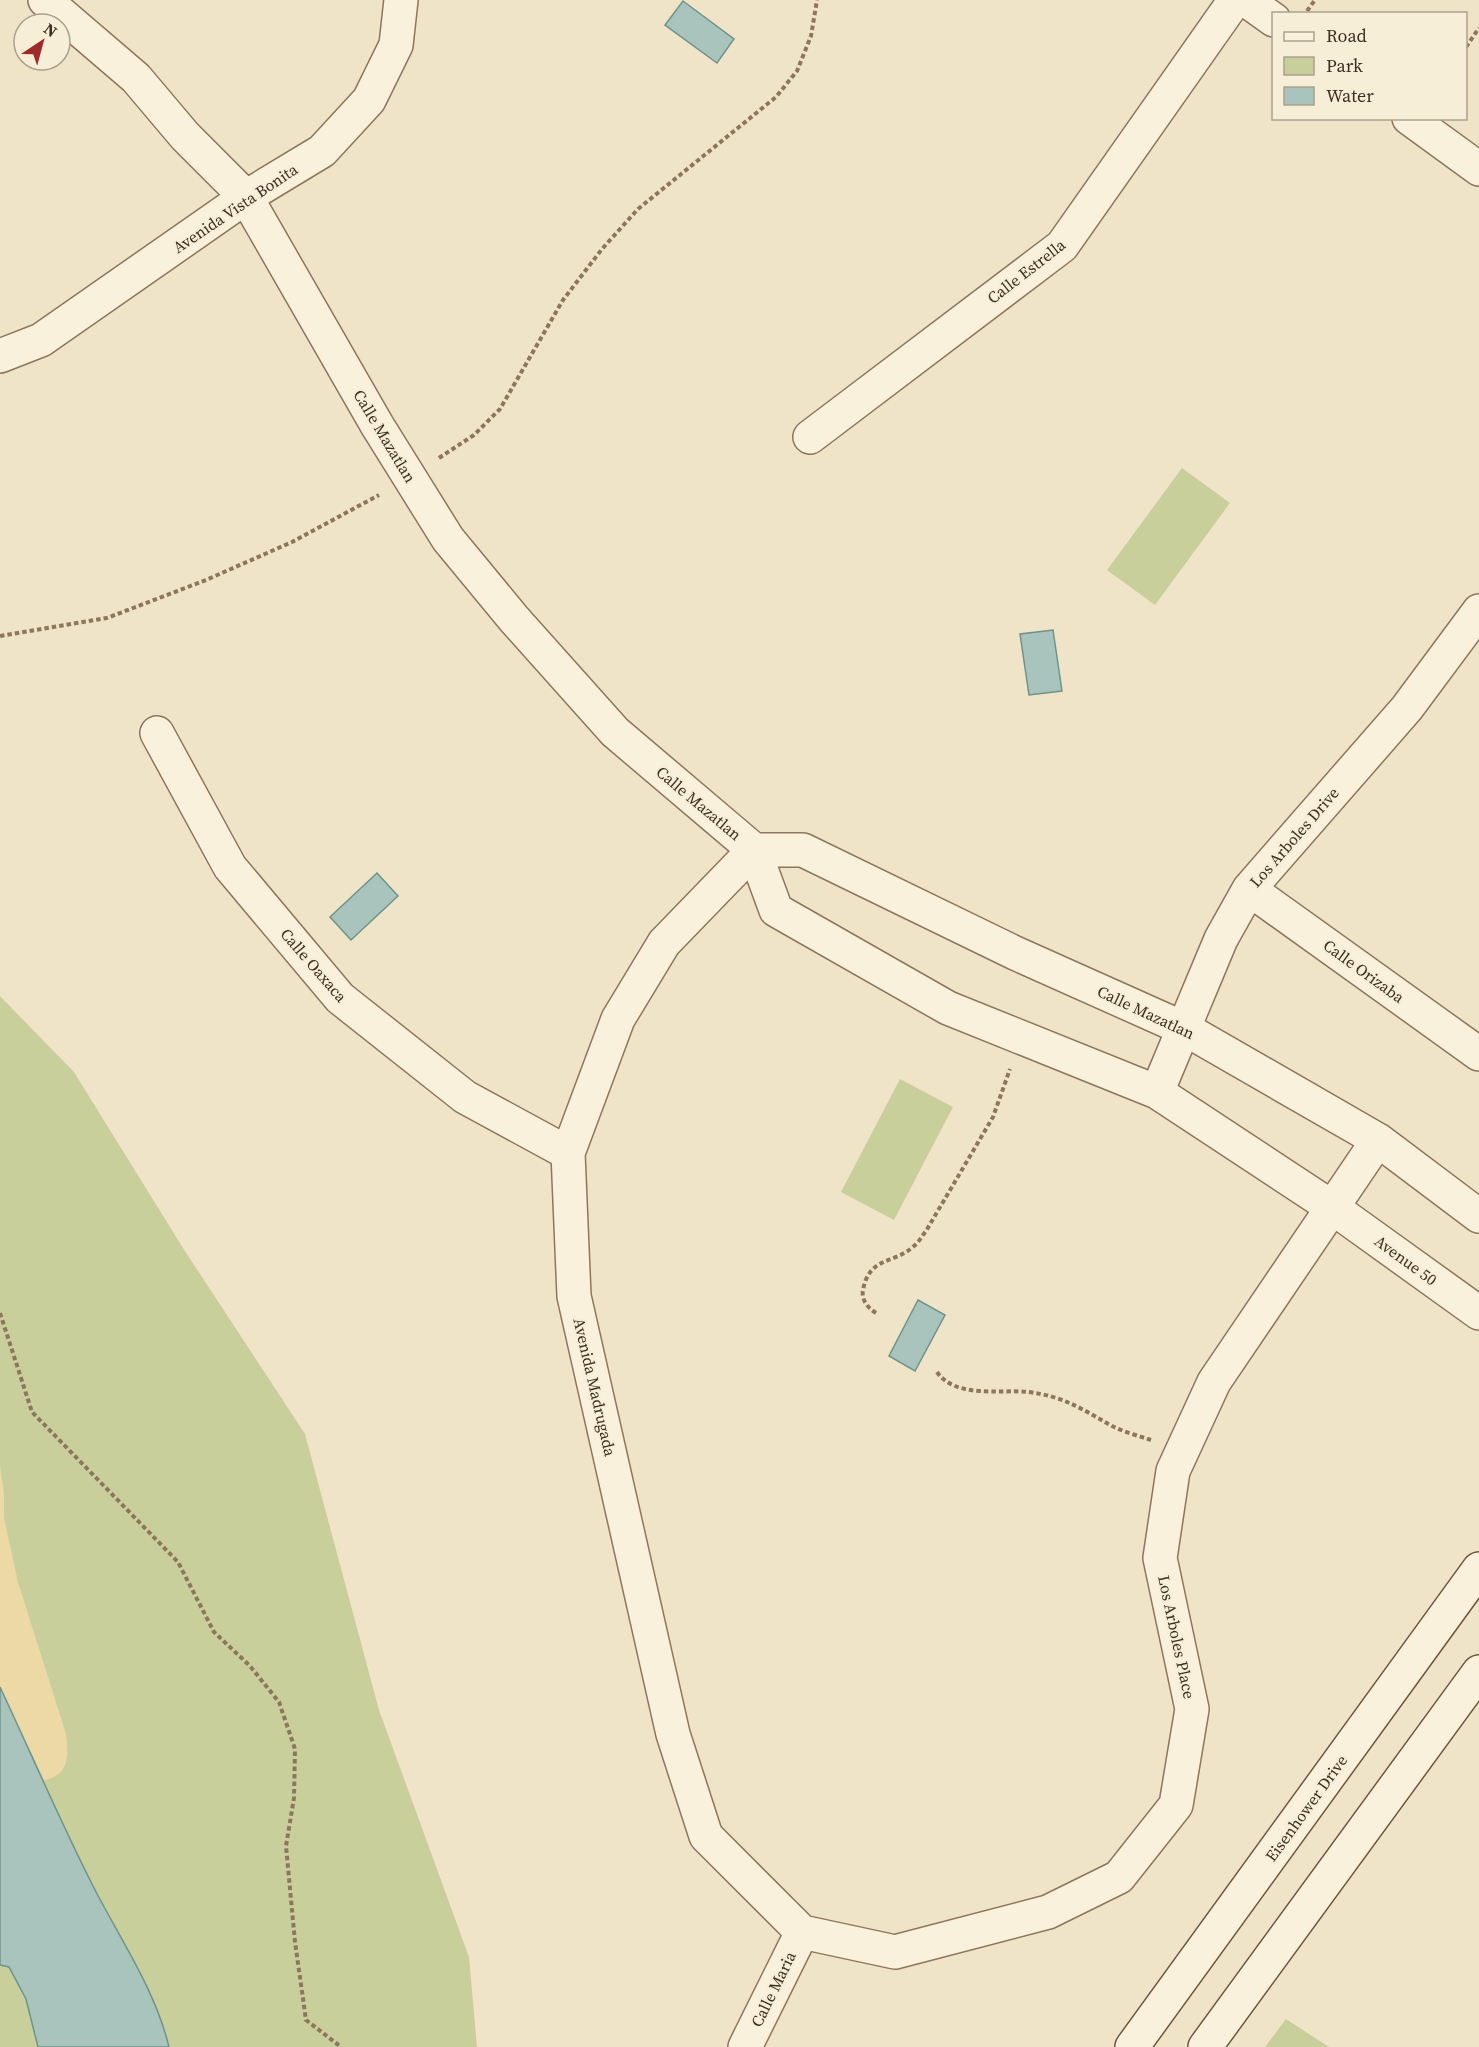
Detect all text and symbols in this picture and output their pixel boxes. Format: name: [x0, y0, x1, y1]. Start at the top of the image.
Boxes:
north arrow: [12, 12, 72, 72]
legend: [1272, 12, 1467, 120]
text: N: [40, 18, 62, 42]
text: Road: [1326, 23, 1367, 48]
text: Park: [1326, 53, 1363, 78]
text: Water: [1326, 83, 1374, 108]
street label: Avenida Vista Bonita: [168, 158, 302, 258]
street label: Calle Estrella: [982, 233, 1070, 308]
street label: Calle Mazatlan: [349, 385, 422, 487]
street label: Calle Mazatlan: [652, 761, 746, 845]
street label: Los Arboles Drive: [1244, 782, 1344, 892]
street label: Calle Oaxaca: [276, 923, 353, 1007]
street label: Calle Orizaba: [1319, 934, 1410, 1008]
street label: Calle Mazatlan: [1094, 980, 1198, 1044]
street label: Avenue 50: [1370, 1230, 1442, 1290]
street label: Avenida Madrugada: [568, 1316, 622, 1459]
street label: Los Arboles Place: [1153, 1573, 1201, 1701]
street label: Eisenhower Drive: [1260, 1750, 1352, 1866]
street label: Calle Maria: [745, 1947, 801, 2030]

